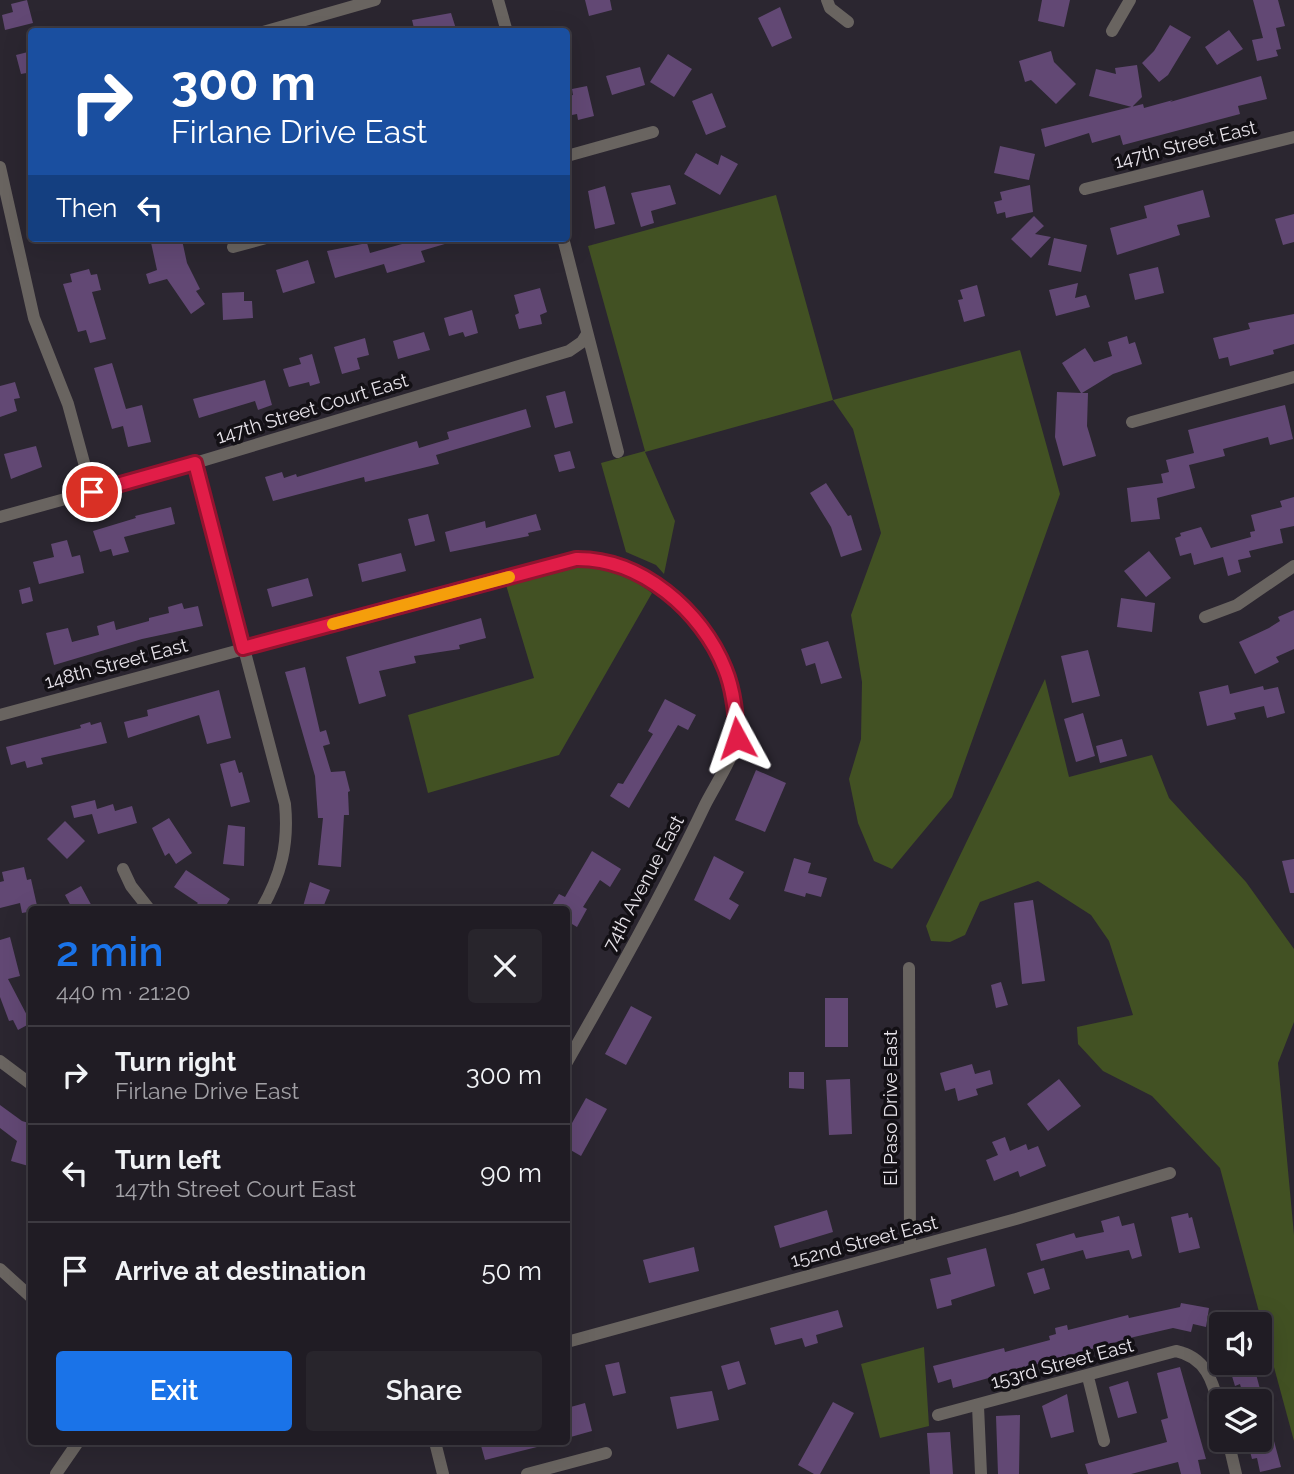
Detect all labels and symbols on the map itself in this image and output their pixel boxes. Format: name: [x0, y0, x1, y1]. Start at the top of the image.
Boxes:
street label: 147th Street East: [1112, 116, 1259, 172]
street label: 147th Street Court East: [213, 368, 411, 448]
pin: [62, 462, 122, 522]
street label: 148th Street East: [42, 633, 190, 693]
position arrow: [700, 701, 774, 775]
street label: 74th Avenue East: [598, 811, 688, 954]
street label: El Paso Drive East: [879, 1029, 901, 1186]
street label: 152nd Street East: [788, 1211, 940, 1271]
street label: 153rd Street East: [988, 1333, 1136, 1393]

